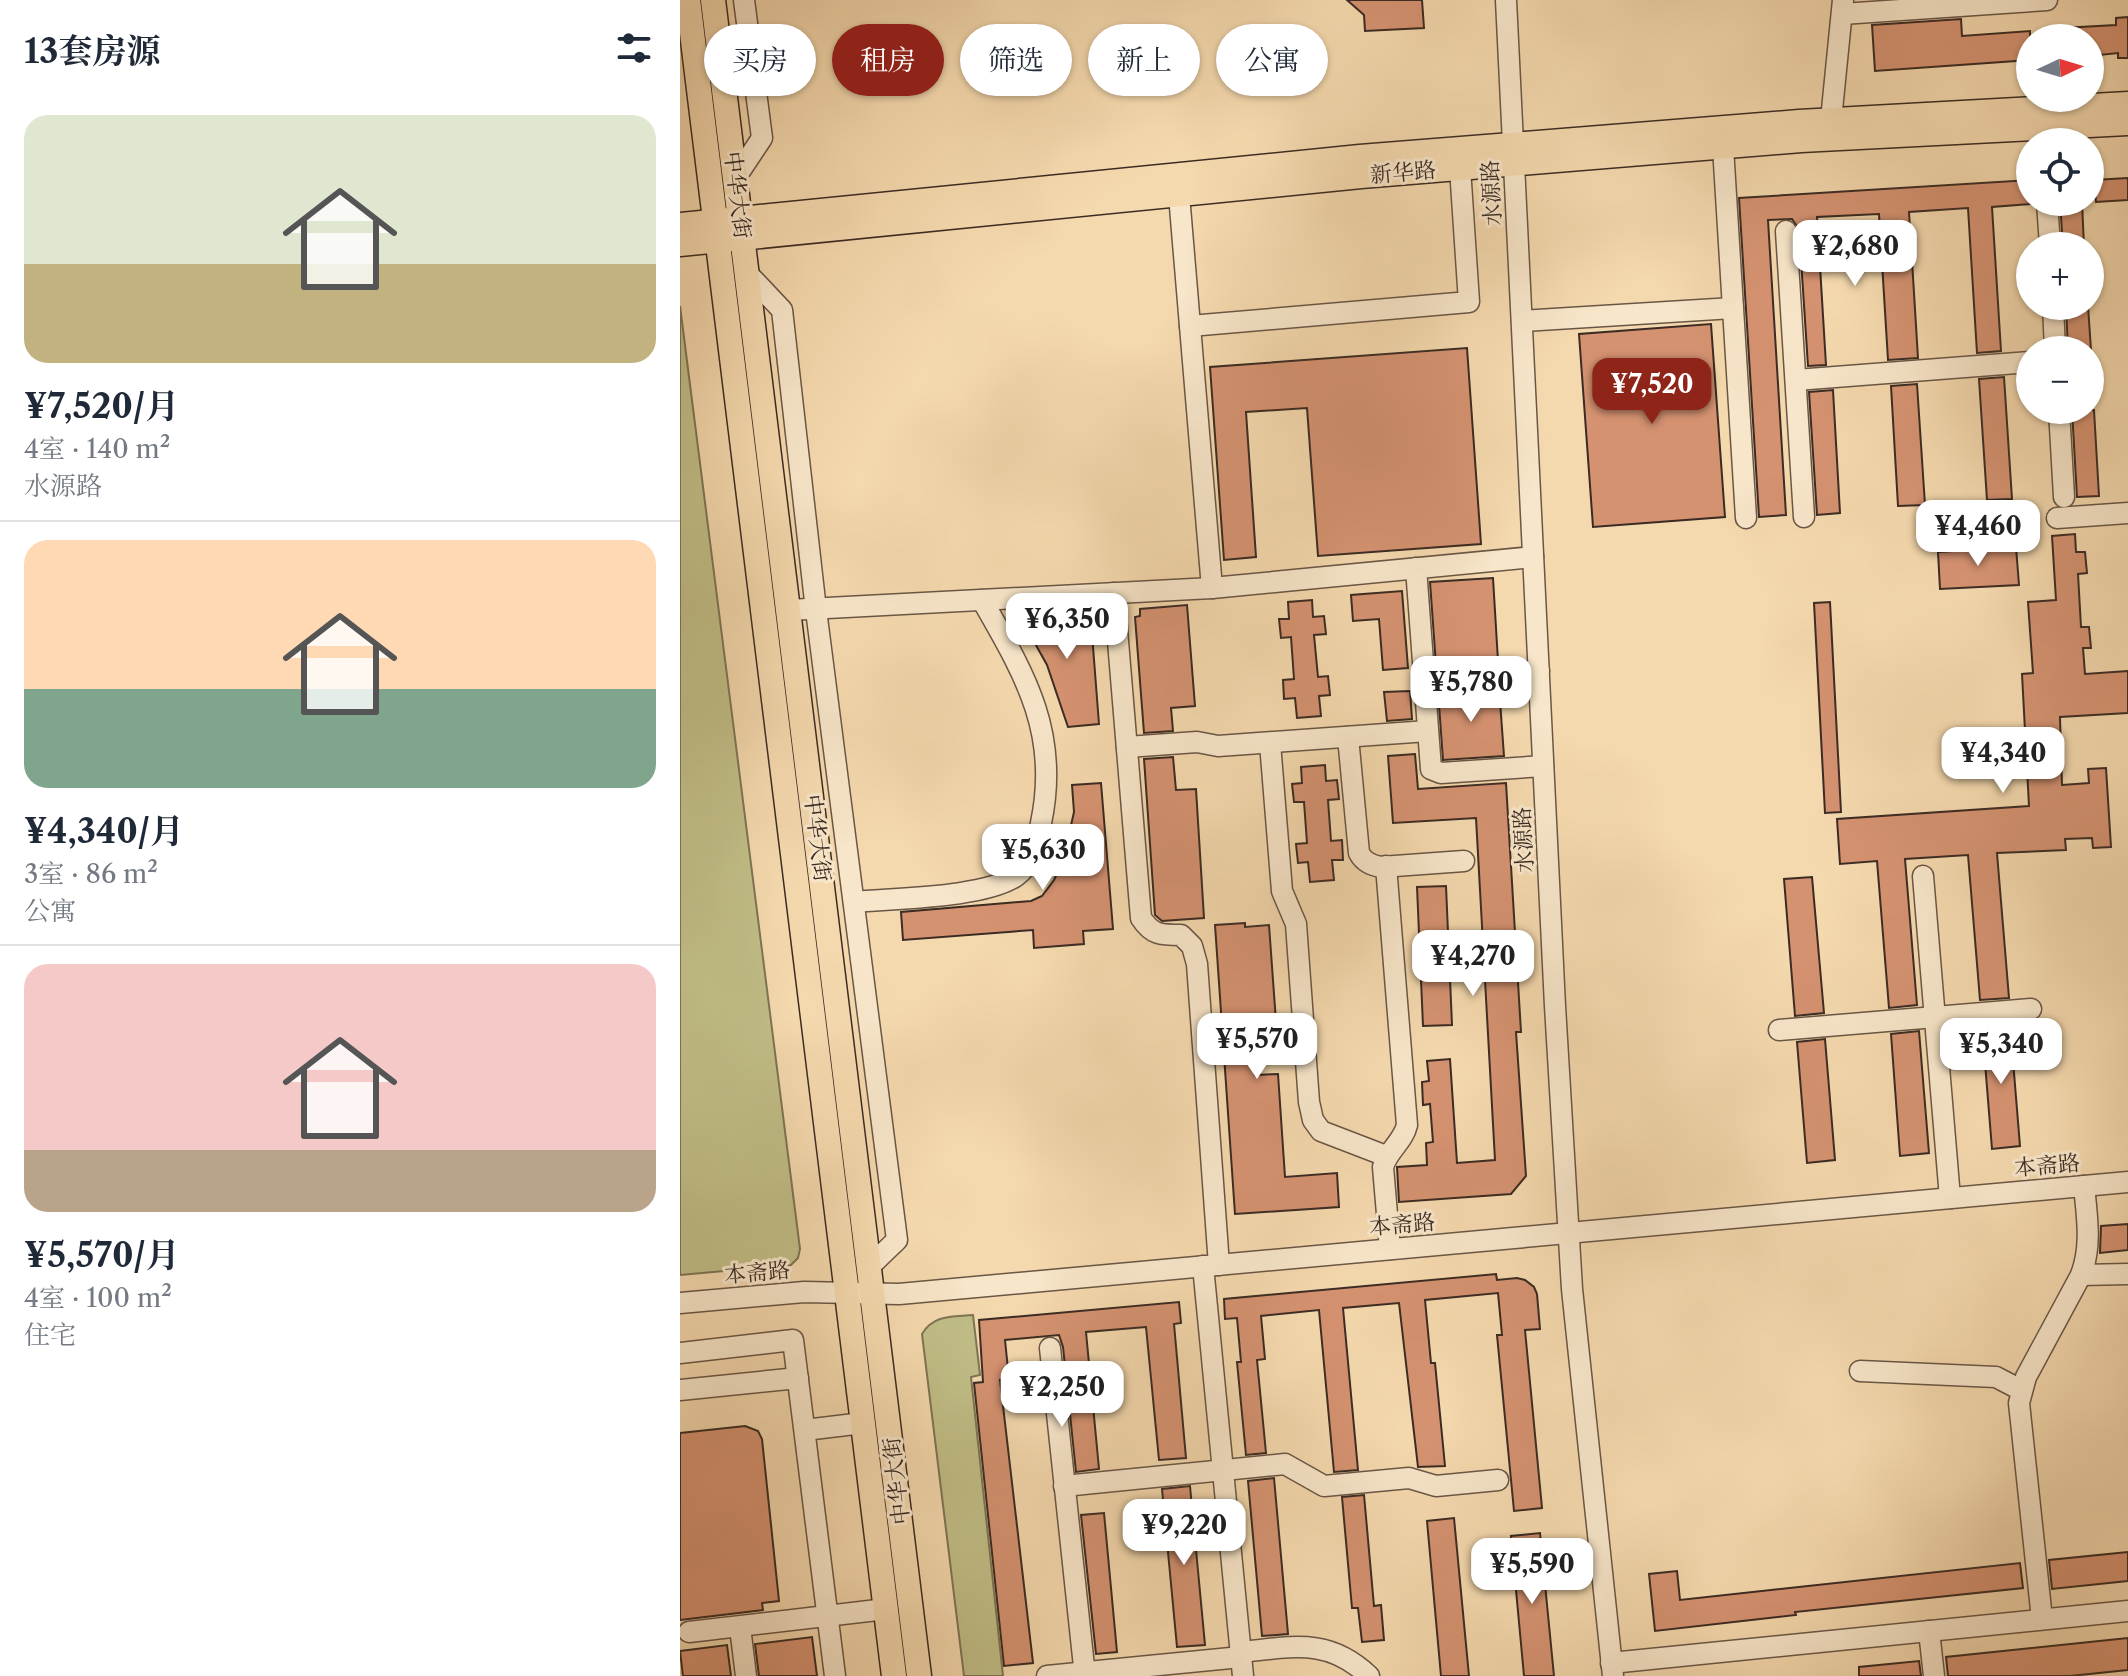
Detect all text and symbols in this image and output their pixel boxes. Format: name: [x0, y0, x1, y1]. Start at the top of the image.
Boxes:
chip: 买房: [704, 24, 816, 96]
chip: 租房: [832, 24, 944, 96]
chip: 筛选: [960, 24, 1072, 96]
chip: 新上: [1088, 24, 1200, 96]
chip: 公寓: [1216, 24, 1328, 96]
north arrow: [2016, 24, 2104, 112]
map controls: [2016, 24, 2104, 424]
icon: filters: [612, 26, 656, 70]
text: 13套房源: [24, 30, 161, 72]
button: locate: [2016, 128, 2104, 216]
street label: 中华大街: [719, 150, 756, 240]
street label: 新华路: [1369, 156, 1437, 189]
street label: 水源路: [1476, 159, 1507, 227]
icon: home: [268, 167, 412, 311]
pin: ¥2,680: [1790, 220, 1920, 288]
text: ¥2,680: [1811, 230, 1899, 262]
button: +: [2016, 232, 2104, 320]
button: −: [2016, 336, 2104, 424]
pin: ¥7,520: [1587, 358, 1717, 426]
text: ¥7,520: [1610, 368, 1694, 400]
text: ¥7,520/月: [24, 385, 179, 427]
text: 4室 · 140 m²: [24, 433, 170, 465]
text: 水源路: [24, 470, 102, 502]
pin: ¥4,460: [1913, 500, 2043, 568]
text: ¥4,460: [1934, 510, 2022, 542]
icon: home: [268, 592, 412, 736]
pin: ¥6,350: [1002, 593, 1132, 661]
text: ¥6,350: [1024, 603, 1110, 635]
pin: ¥5,780: [1406, 656, 1536, 724]
text: ¥5,780: [1428, 666, 1514, 698]
pin: ¥4,340: [1938, 727, 2068, 795]
text: ¥4,340: [1959, 737, 2047, 769]
street label: 中华大街: [799, 793, 836, 883]
street label: 水源路: [1508, 806, 1539, 874]
text: ¥4,340/月: [24, 810, 184, 852]
pin: ¥5,630: [978, 824, 1108, 892]
text: ¥5,630: [1000, 834, 1086, 866]
text: 3室 · 86 m²: [24, 858, 158, 890]
text: 公寓: [24, 895, 76, 927]
pin: ¥4,270: [1408, 930, 1538, 998]
text: ¥4,270: [1430, 940, 1516, 972]
pin: ¥5,570: [1192, 1013, 1322, 1081]
icon: home: [268, 1016, 412, 1160]
pin: ¥5,340: [1936, 1018, 2066, 1086]
text: ¥5,570: [1215, 1023, 1299, 1055]
text: ¥5,340: [1958, 1028, 2044, 1060]
street label: 本斋路: [2013, 1149, 2081, 1182]
street label: 本斋路: [1368, 1208, 1436, 1241]
text: ¥5,570/月: [24, 1234, 180, 1276]
street label: 本斋路: [723, 1256, 791, 1289]
text: 4室 · 100 m²: [24, 1282, 172, 1314]
text: 住宅: [24, 1319, 76, 1351]
pin: ¥2,250: [997, 1361, 1127, 1429]
text: ¥2,250: [1019, 1371, 1105, 1403]
street label: 中华大街: [878, 1436, 915, 1526]
pin: ¥9,220: [1119, 1499, 1249, 1567]
text: ¥9,220: [1141, 1509, 1227, 1541]
pin: ¥5,590: [1467, 1538, 1597, 1606]
text: ¥5,590: [1489, 1548, 1575, 1580]

